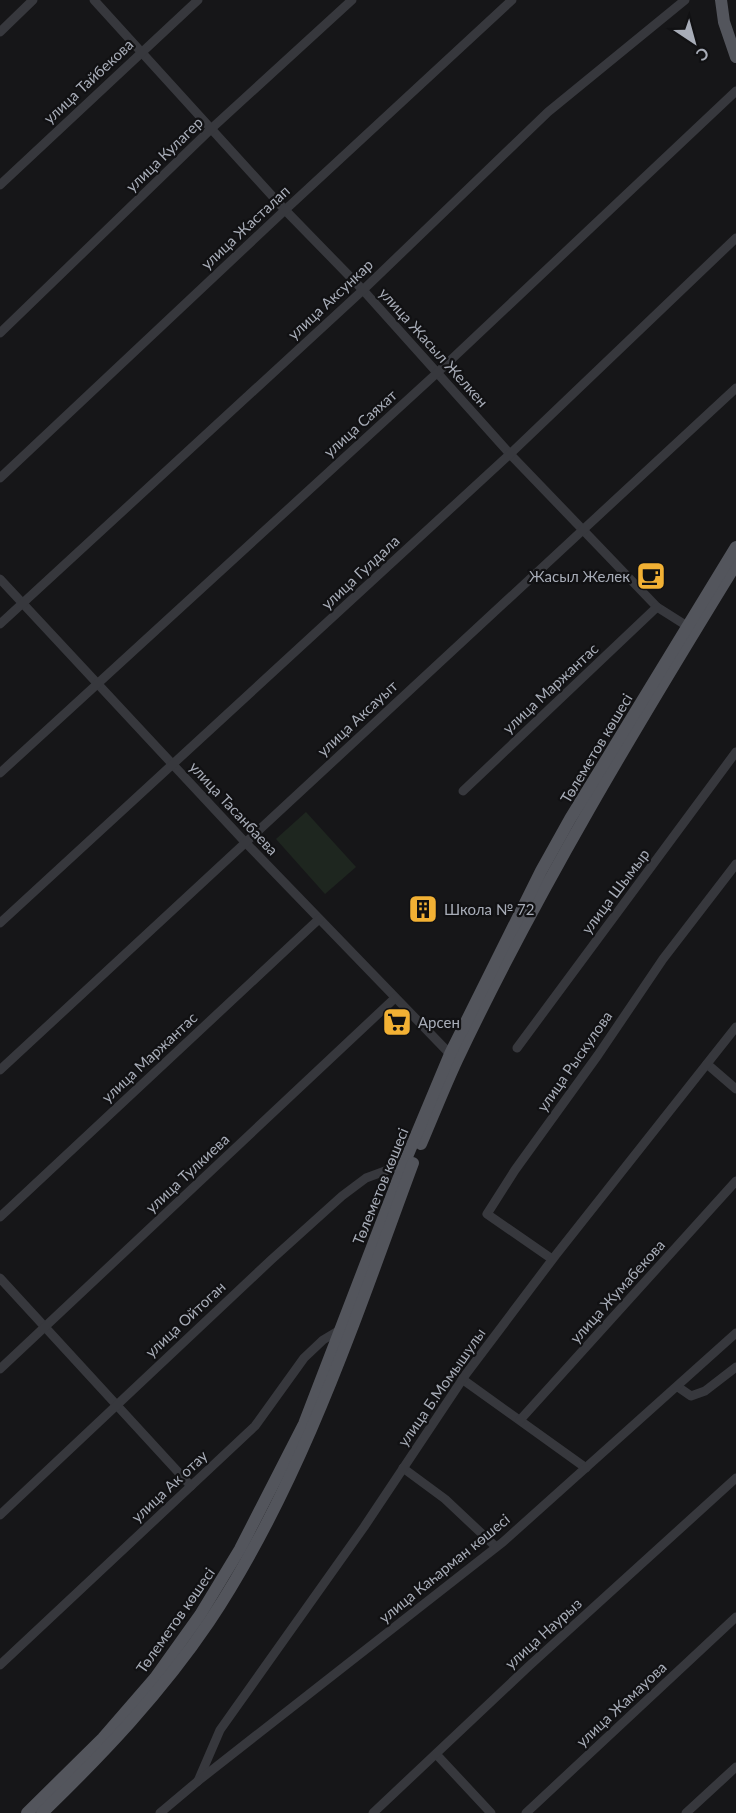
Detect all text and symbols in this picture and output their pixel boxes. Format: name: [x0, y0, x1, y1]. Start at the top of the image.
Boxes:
north arrow: [664, 12, 724, 72]
street label: улица Тайбекова: [40, 35, 136, 127]
text: С: [693, 44, 713, 66]
street label: улица Кулагер: [122, 113, 206, 195]
street label: улица Жасталап: [197, 181, 293, 273]
street label: улица Аксункар: [284, 255, 376, 343]
street label: улица Жасыл Желкен: [376, 284, 492, 410]
street label: улица Саяхат: [320, 385, 401, 460]
street label: улица Гулдала: [317, 531, 403, 613]
cafe icon: Жасыл Желек: [635, 560, 667, 592]
place label: Жасыл Желек: [529, 567, 630, 585]
street label: улица Маржантас: [499, 639, 601, 737]
street label: улица Аксауыт: [313, 676, 401, 760]
street label: Төлеметов көшесі: [556, 690, 636, 806]
street label: улица Тасанбаева: [186, 757, 282, 859]
street label: улица Шымыр: [577, 845, 653, 937]
building icon: Школа № 72: [407, 893, 439, 925]
place label: Школа № 72: [444, 900, 534, 918]
supermarket icon: Арсен: [381, 1006, 413, 1038]
street label: улица Рыскулова: [533, 1007, 615, 1115]
street label: улица Маржантас: [98, 1008, 200, 1106]
place label: Арсен: [418, 1013, 460, 1031]
street label: Төлеметов көшесі: [348, 1125, 412, 1247]
street label: улица Тулкиева: [142, 1130, 232, 1216]
street label: улица Жумабекова: [566, 1236, 668, 1346]
street label: улица Ойтоган: [141, 1277, 229, 1361]
street label: улица Б.Момышулы: [393, 1324, 489, 1450]
street label: улица Ак отау: [127, 1446, 211, 1526]
street label: улица Каһарман көшесі: [375, 1510, 513, 1626]
street label: Төлеметов көшесі: [132, 1564, 218, 1676]
street label: улица Наурыз: [501, 1594, 585, 1672]
street label: улица Жамауова: [572, 1658, 670, 1750]

